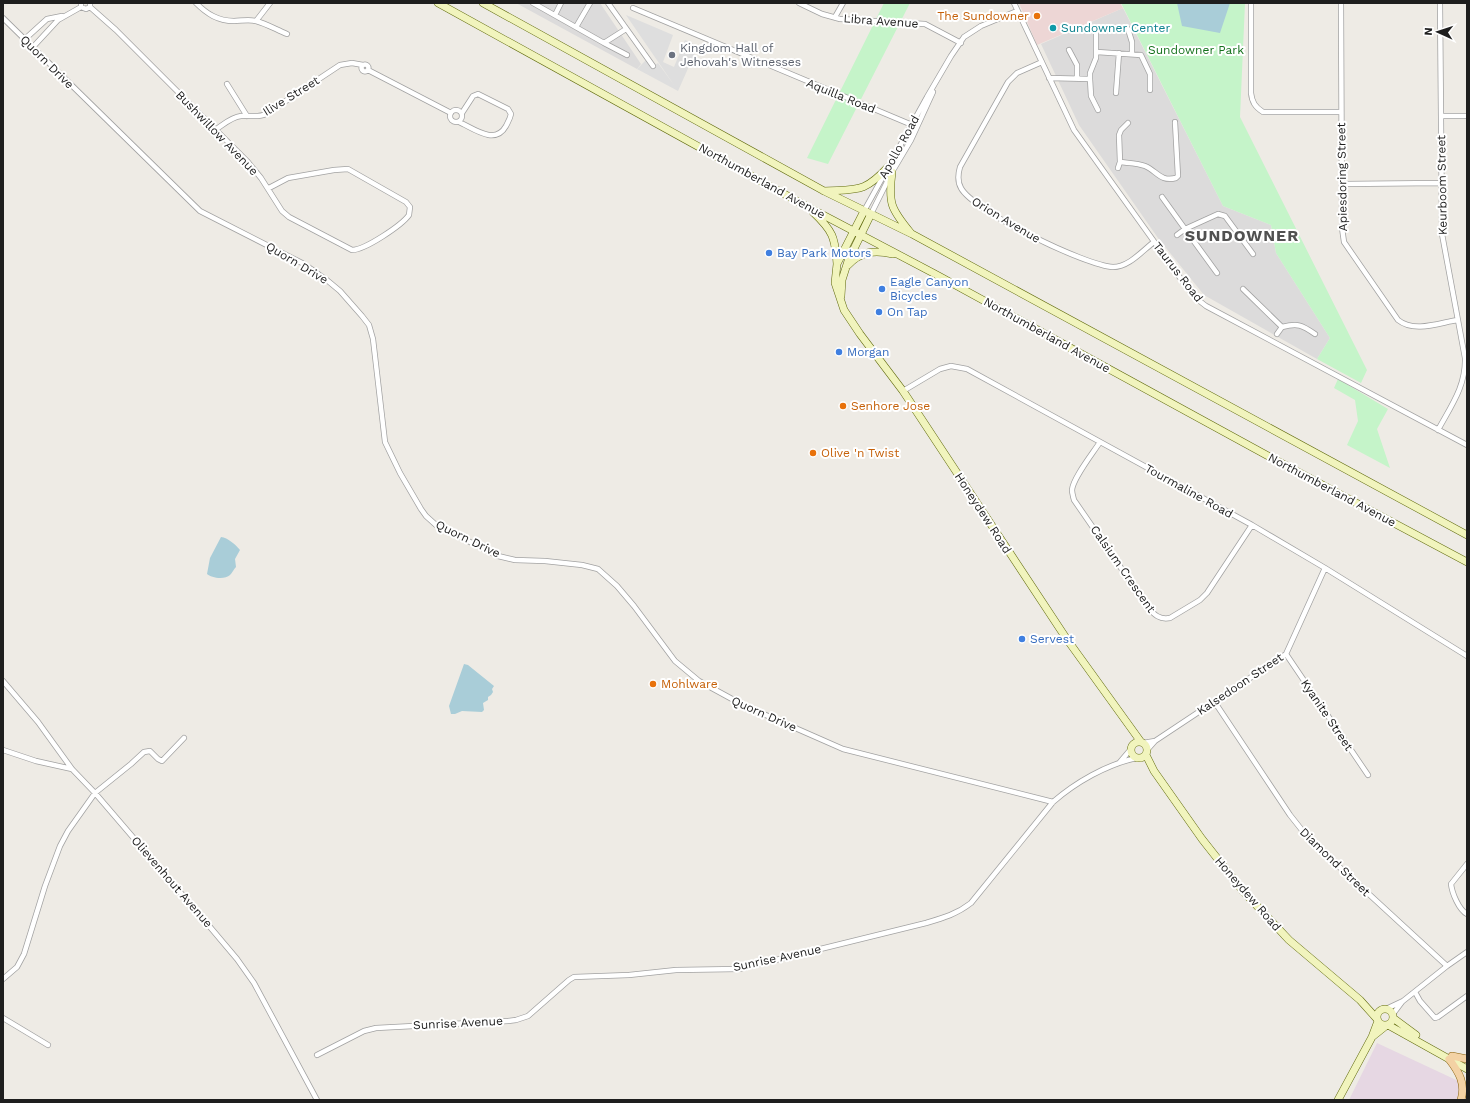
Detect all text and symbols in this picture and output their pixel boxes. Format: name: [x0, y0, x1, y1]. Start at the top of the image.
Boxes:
place label: The Sundowner: [937, 9, 1029, 23]
street label: Libra Avenue: [843, 11, 919, 31]
marker: The Sundowner: [1032, 11, 1042, 21]
north arrow: [1418, 12, 1458, 52]
place label: Sundowner Center: [1061, 21, 1171, 35]
marker: Sundowner Center: [1048, 23, 1058, 33]
text: N: [1422, 27, 1435, 36]
street label: Quorn Drive: [17, 32, 77, 92]
place label: Kingdom Hall of Jehovah's Witnesses: [680, 41, 801, 69]
park label: Sundowner Park: [1148, 43, 1244, 57]
marker: Kingdom Hall of Jehovah's Witnesses: [667, 50, 677, 60]
street label: Ilive Street: [260, 73, 322, 119]
street label: Aquilla Road: [804, 76, 878, 116]
street label: Bushwillow Avenue: [173, 88, 261, 178]
street label: Apollo Road: [876, 113, 922, 181]
street label: Apiesdoring Street: [1334, 123, 1350, 231]
street label: Keurboom Street: [1434, 135, 1450, 235]
street label: Northumberland Avenue: [696, 140, 828, 222]
street label: Orion Avenue: [969, 194, 1043, 246]
district label: SUNDOWNER: [1185, 226, 1299, 245]
street label: Quorn Drive: [263, 239, 331, 287]
street label: Taurus Road: [1150, 239, 1206, 305]
place label: Bay Park Motors: [777, 246, 871, 260]
marker: Bay Park Motors: [764, 248, 774, 258]
place label: Eagle Canyon Bicycles: [890, 275, 969, 303]
marker: Eagle Canyon Bicycles: [877, 284, 887, 294]
street label: Northumberland Avenue: [981, 294, 1113, 376]
place label: On Tap: [887, 305, 927, 319]
marker: On Tap: [874, 307, 884, 317]
place label: Morgan: [847, 345, 890, 359]
marker: Morgan: [834, 347, 844, 357]
place label: Senhore Jose: [851, 399, 930, 413]
marker: Senhore Jose: [838, 401, 848, 411]
place label: Olive 'n Twist: [821, 446, 899, 460]
marker: Olive 'n Twist: [808, 448, 818, 458]
street label: Northumberland Avenue: [1266, 450, 1398, 530]
street label: Tourmaline Road: [1143, 461, 1235, 521]
street label: Honeydew Road: [952, 470, 1014, 556]
street label: Quorn Drive: [434, 517, 503, 561]
street label: Calsium Crescent: [1088, 523, 1158, 615]
place label: Servest: [1030, 632, 1074, 646]
marker: Servest: [1017, 634, 1027, 644]
street label: Kalsedoon Street: [1194, 650, 1286, 718]
place label: Mohlware: [661, 677, 718, 691]
street label: Kyanite Street: [1298, 677, 1356, 753]
marker: Mohlware: [648, 679, 658, 689]
street label: Quorn Drive: [729, 693, 799, 735]
street label: Diamond Street: [1297, 825, 1373, 899]
street label: Olievenhout Avenue: [129, 834, 215, 931]
street label: Honeydew Road: [1212, 854, 1284, 934]
street label: Sunrise Avenue: [732, 942, 822, 974]
street label: Sunrise Avenue: [413, 1014, 503, 1032]

